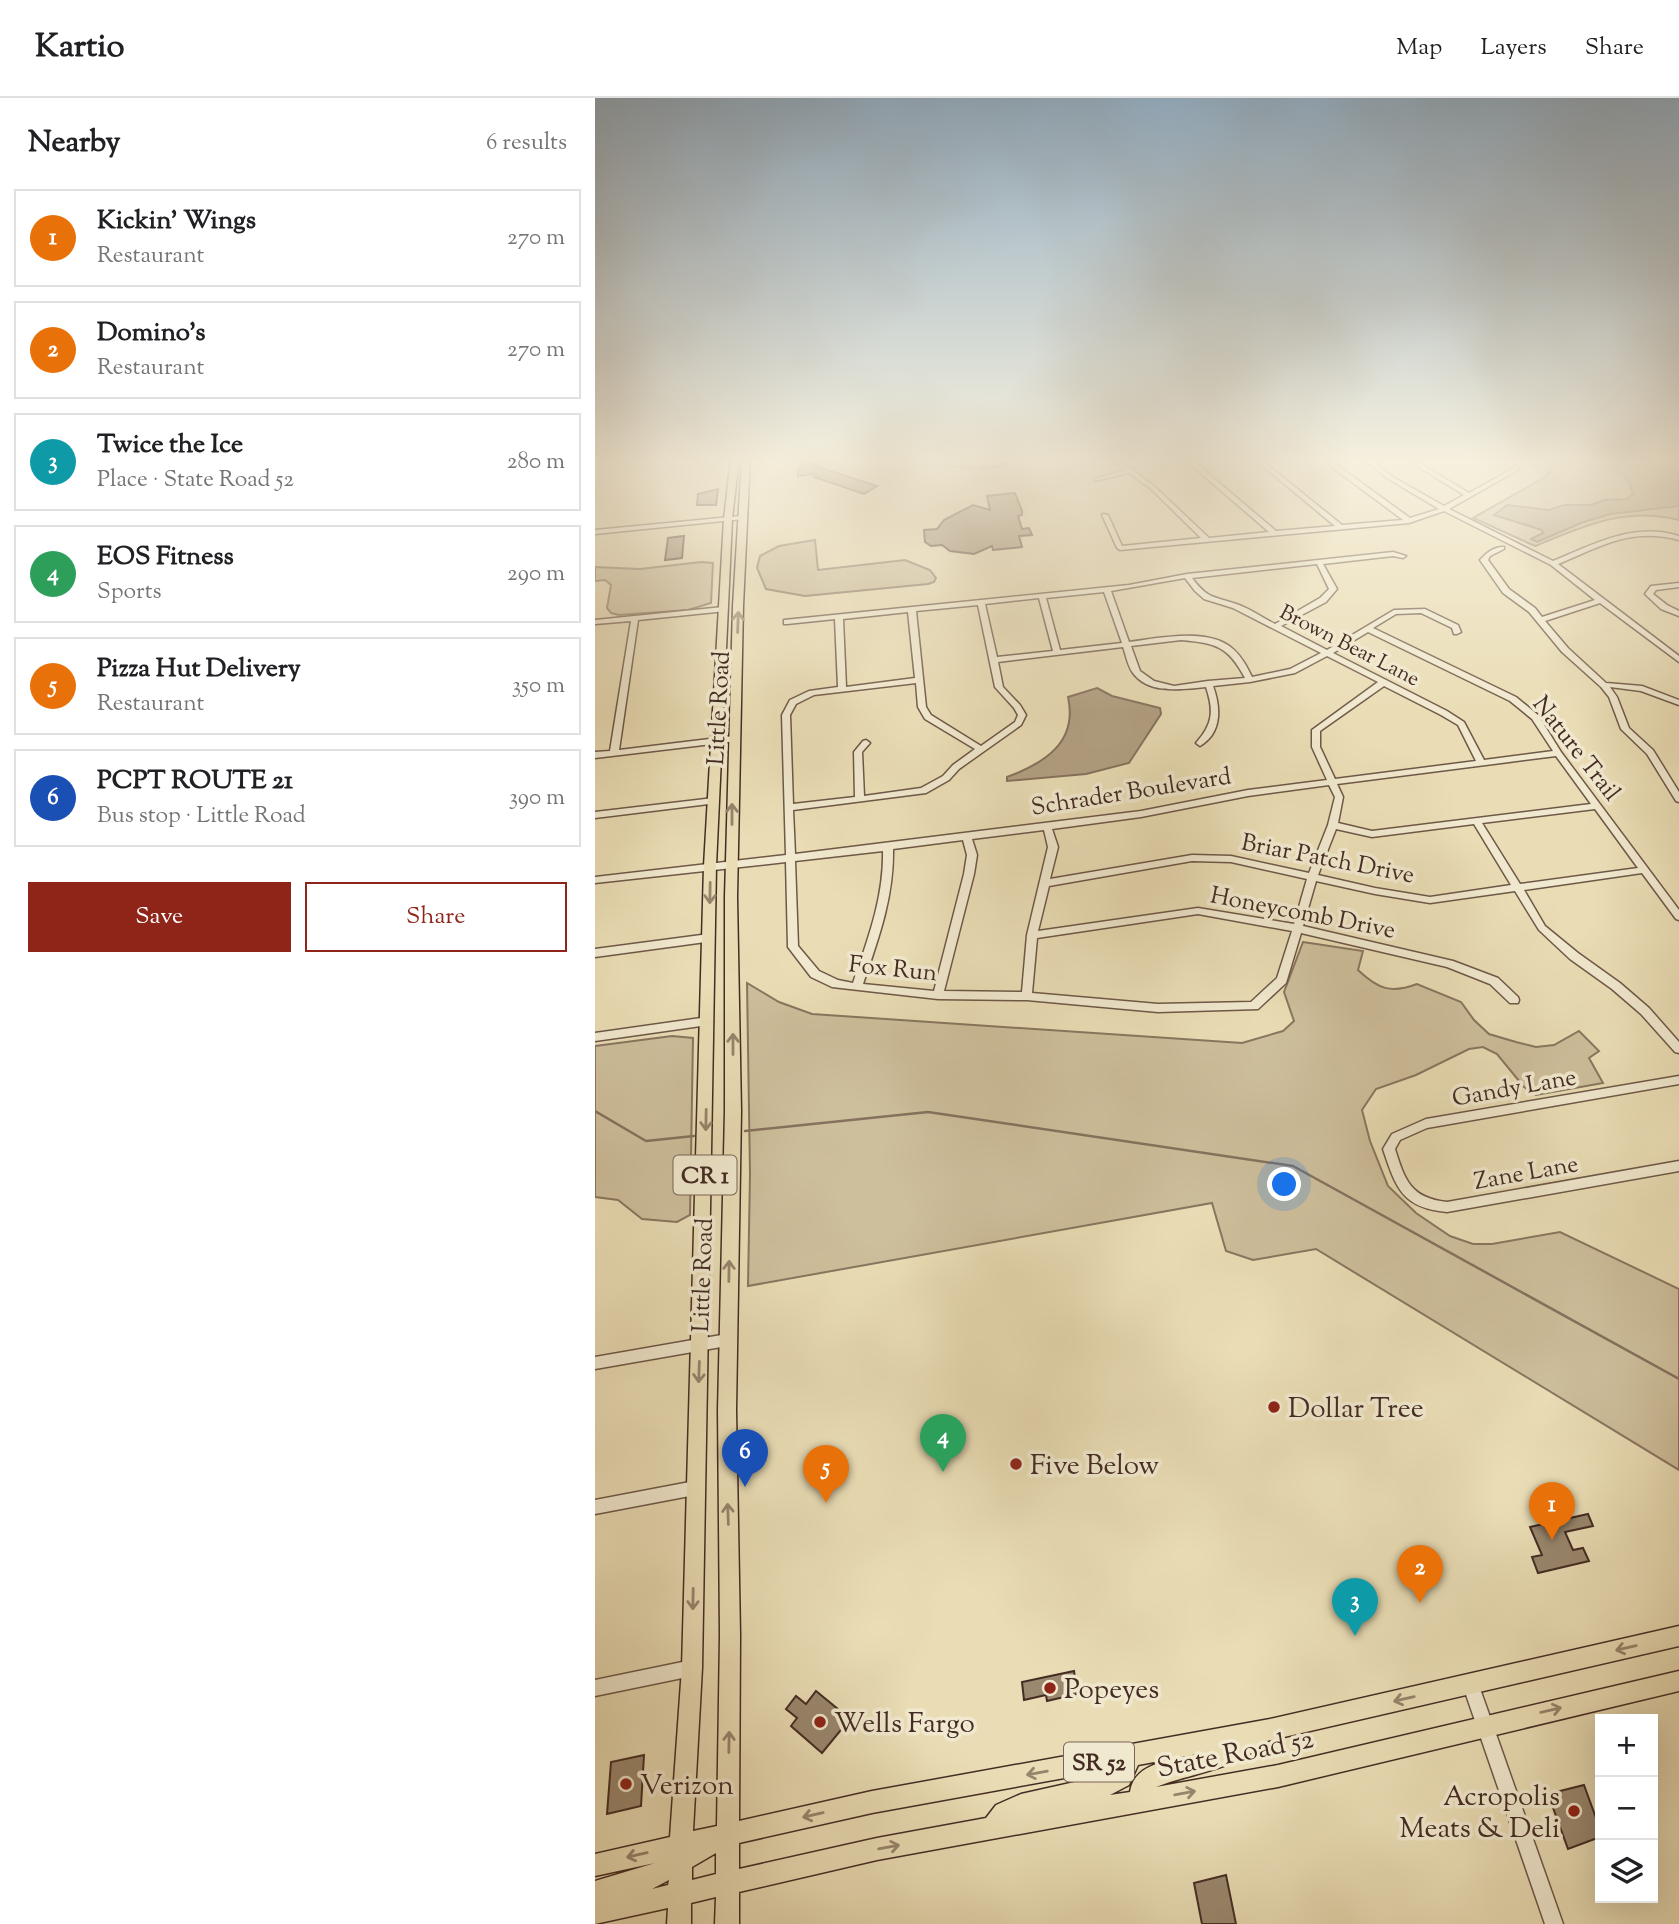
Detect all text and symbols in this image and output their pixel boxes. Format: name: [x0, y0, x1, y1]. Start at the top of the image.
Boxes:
text: Kartio: [35, 24, 125, 72]
text: Map: [1396, 31, 1442, 65]
text: Layers: [1480, 31, 1547, 65]
text: Share: [1585, 31, 1644, 65]
text: Nearby: [28, 122, 120, 165]
text: 6 results: [486, 127, 567, 160]
text: Kickin' Wings: [97, 203, 256, 240]
text: 1: [49, 222, 57, 255]
text: 270 m: [507, 222, 565, 255]
text: Restaurant: [97, 240, 204, 273]
text: Domino's: [97, 315, 206, 352]
text: 2: [48, 334, 58, 367]
text: 270 m: [507, 334, 565, 367]
text: Restaurant: [97, 352, 204, 385]
text: Twice the Ice: [97, 427, 243, 464]
text: 3: [48, 446, 58, 479]
text: 280 m: [507, 446, 565, 479]
text: Place · State Road 52: [97, 464, 294, 497]
text: EOS Fitness: [97, 539, 234, 576]
text: 4: [47, 558, 59, 591]
text: 290 m: [507, 558, 565, 591]
text: Sports: [97, 576, 162, 609]
street label: Brown Bear Lane: [1274, 599, 1424, 695]
one-way arrow: [731, 611, 744, 634]
street label: Little Road: [700, 650, 740, 766]
text: Pizza Hut Delivery: [97, 651, 301, 688]
text: 5: [49, 670, 57, 703]
text: 350 m: [512, 670, 565, 703]
text: Restaurant: [97, 688, 204, 721]
street label: Nature Trail: [1523, 689, 1628, 809]
street label: Schrader Boulevard: [1029, 760, 1234, 826]
text: PCPT ROUTE 21: [97, 763, 293, 800]
text: 6: [47, 782, 59, 815]
text: 390 m: [509, 782, 565, 815]
text: Bus stop · Little Road: [97, 800, 306, 833]
one-way arrow: [725, 803, 739, 826]
street label: Briar Patch Drive: [1238, 827, 1417, 893]
street label: Honeycomb Drive: [1207, 879, 1398, 949]
one-way arrow: [703, 881, 717, 904]
button: Save: [28, 882, 291, 952]
button: Share: [305, 882, 567, 952]
street label: Fox Run: [847, 948, 939, 992]
one-way arrow: [726, 1033, 740, 1056]
street label: Gandy Lane: [1449, 1061, 1579, 1117]
one-way arrow: [699, 1108, 713, 1131]
street label: Zane Lane: [1471, 1148, 1581, 1200]
road number: CR 1: [673, 1156, 737, 1194]
your location: [1267, 1167, 1301, 1201]
street label: Little Road: [685, 1217, 723, 1333]
one-way arrow: [722, 1260, 736, 1283]
one-way arrow: [692, 1360, 706, 1383]
place label: Dollar Tree: [1288, 1390, 1424, 1430]
marker: Dollar Tree: [1266, 1399, 1282, 1415]
pin: 4: [920, 1414, 966, 1472]
pin: 6: [722, 1429, 768, 1487]
pin: 5: [803, 1445, 849, 1503]
place label: Five Below: [1030, 1447, 1159, 1487]
marker: Five Below: [1008, 1456, 1024, 1472]
pin: 1: [1529, 1482, 1575, 1540]
one-way arrow: [722, 1503, 735, 1526]
pin: 2: [1397, 1545, 1443, 1603]
pin: 3: [1332, 1578, 1378, 1636]
one-way arrow: [687, 1588, 700, 1611]
one-way arrow: [1615, 1642, 1637, 1655]
place label: Popeyes: [1064, 1671, 1159, 1711]
marker: Popeyes: [1042, 1680, 1058, 1696]
one-way arrow: [1393, 1693, 1416, 1706]
one-way arrow: [1539, 1703, 1562, 1716]
place label: Wells Fargo: [834, 1705, 975, 1745]
marker: Wells Fargo: [812, 1714, 828, 1730]
map controls: [1595, 1714, 1658, 1903]
button: +: [1595, 1714, 1658, 1777]
street label: State Road 52: [1154, 1720, 1317, 1790]
one-way arrow: [722, 1730, 735, 1753]
road number: SR 52: [1064, 1742, 1134, 1782]
place label: Verizon: [640, 1767, 734, 1807]
one-way arrow: [1026, 1767, 1049, 1780]
marker: Verizon: [618, 1776, 634, 1792]
button: −: [1595, 1777, 1658, 1840]
place label: Acropolis Meats & Deli: [1399, 1778, 1560, 1850]
one-way arrow: [1173, 1786, 1196, 1800]
marker: Acropolis Meats & Deli: [1566, 1803, 1582, 1819]
one-way arrow: [802, 1809, 825, 1823]
one-way arrow: [877, 1839, 900, 1853]
button: layers: [1595, 1840, 1658, 1903]
one-way arrow: [626, 1849, 649, 1863]

